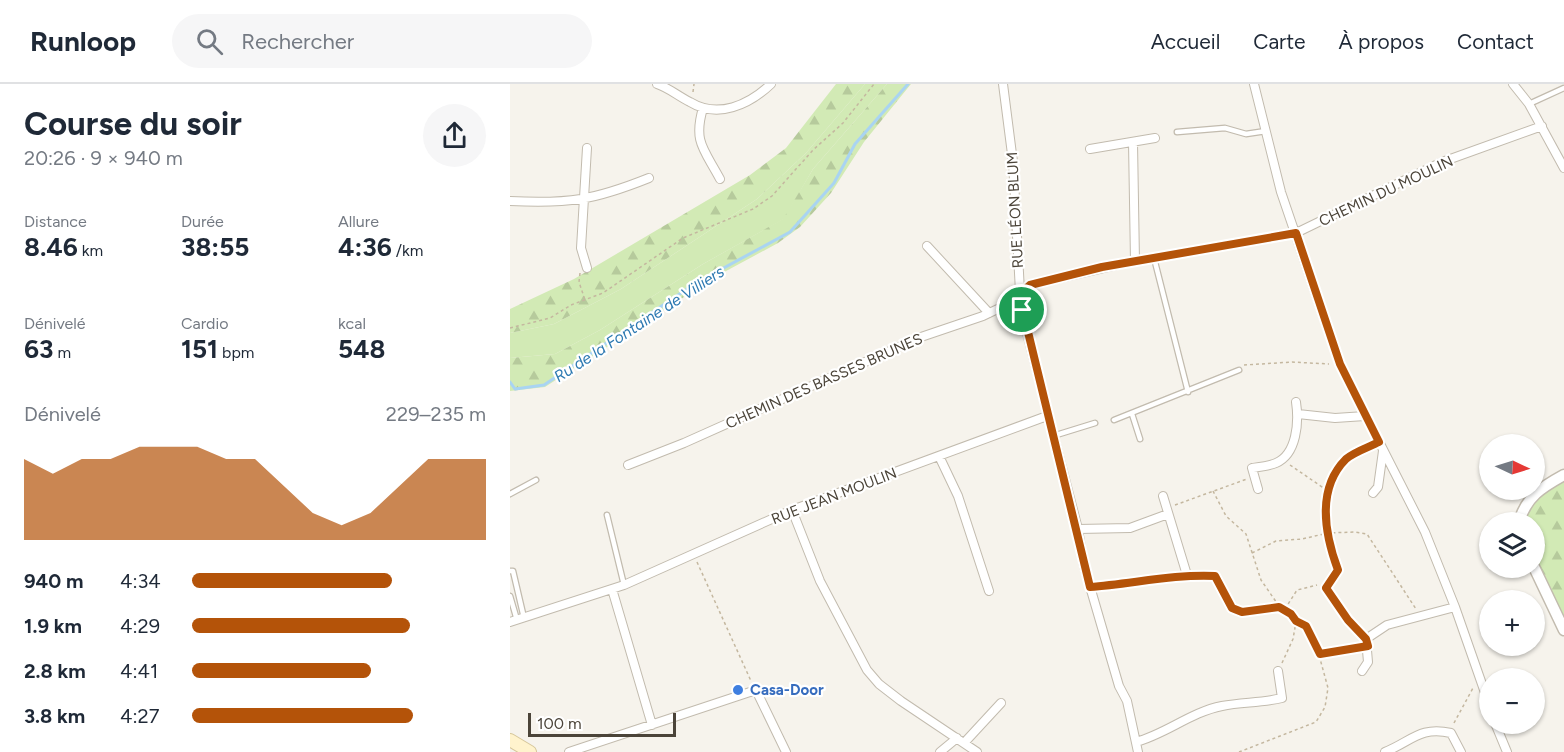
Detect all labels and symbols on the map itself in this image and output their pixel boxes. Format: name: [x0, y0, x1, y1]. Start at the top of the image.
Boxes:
street label: RUE LÉON BLUM: [1003, 151, 1027, 269]
street label: CHEMIN DU MOULIN: [1316, 152, 1456, 230]
water label: Ru de la Fontaine de Villiers: [550, 262, 728, 386]
pin: [996, 284, 1047, 335]
street label: CHEMIN DES BASSES BRUNES: [723, 329, 925, 433]
north arrow: [1479, 434, 1545, 500]
street label: RUE JEAN MOULIN: [769, 464, 899, 528]
place label: Casa-Door: [750, 681, 824, 699]
marker: Casa-Door: [731, 683, 745, 697]
scale bar: [528, 710, 676, 738]

